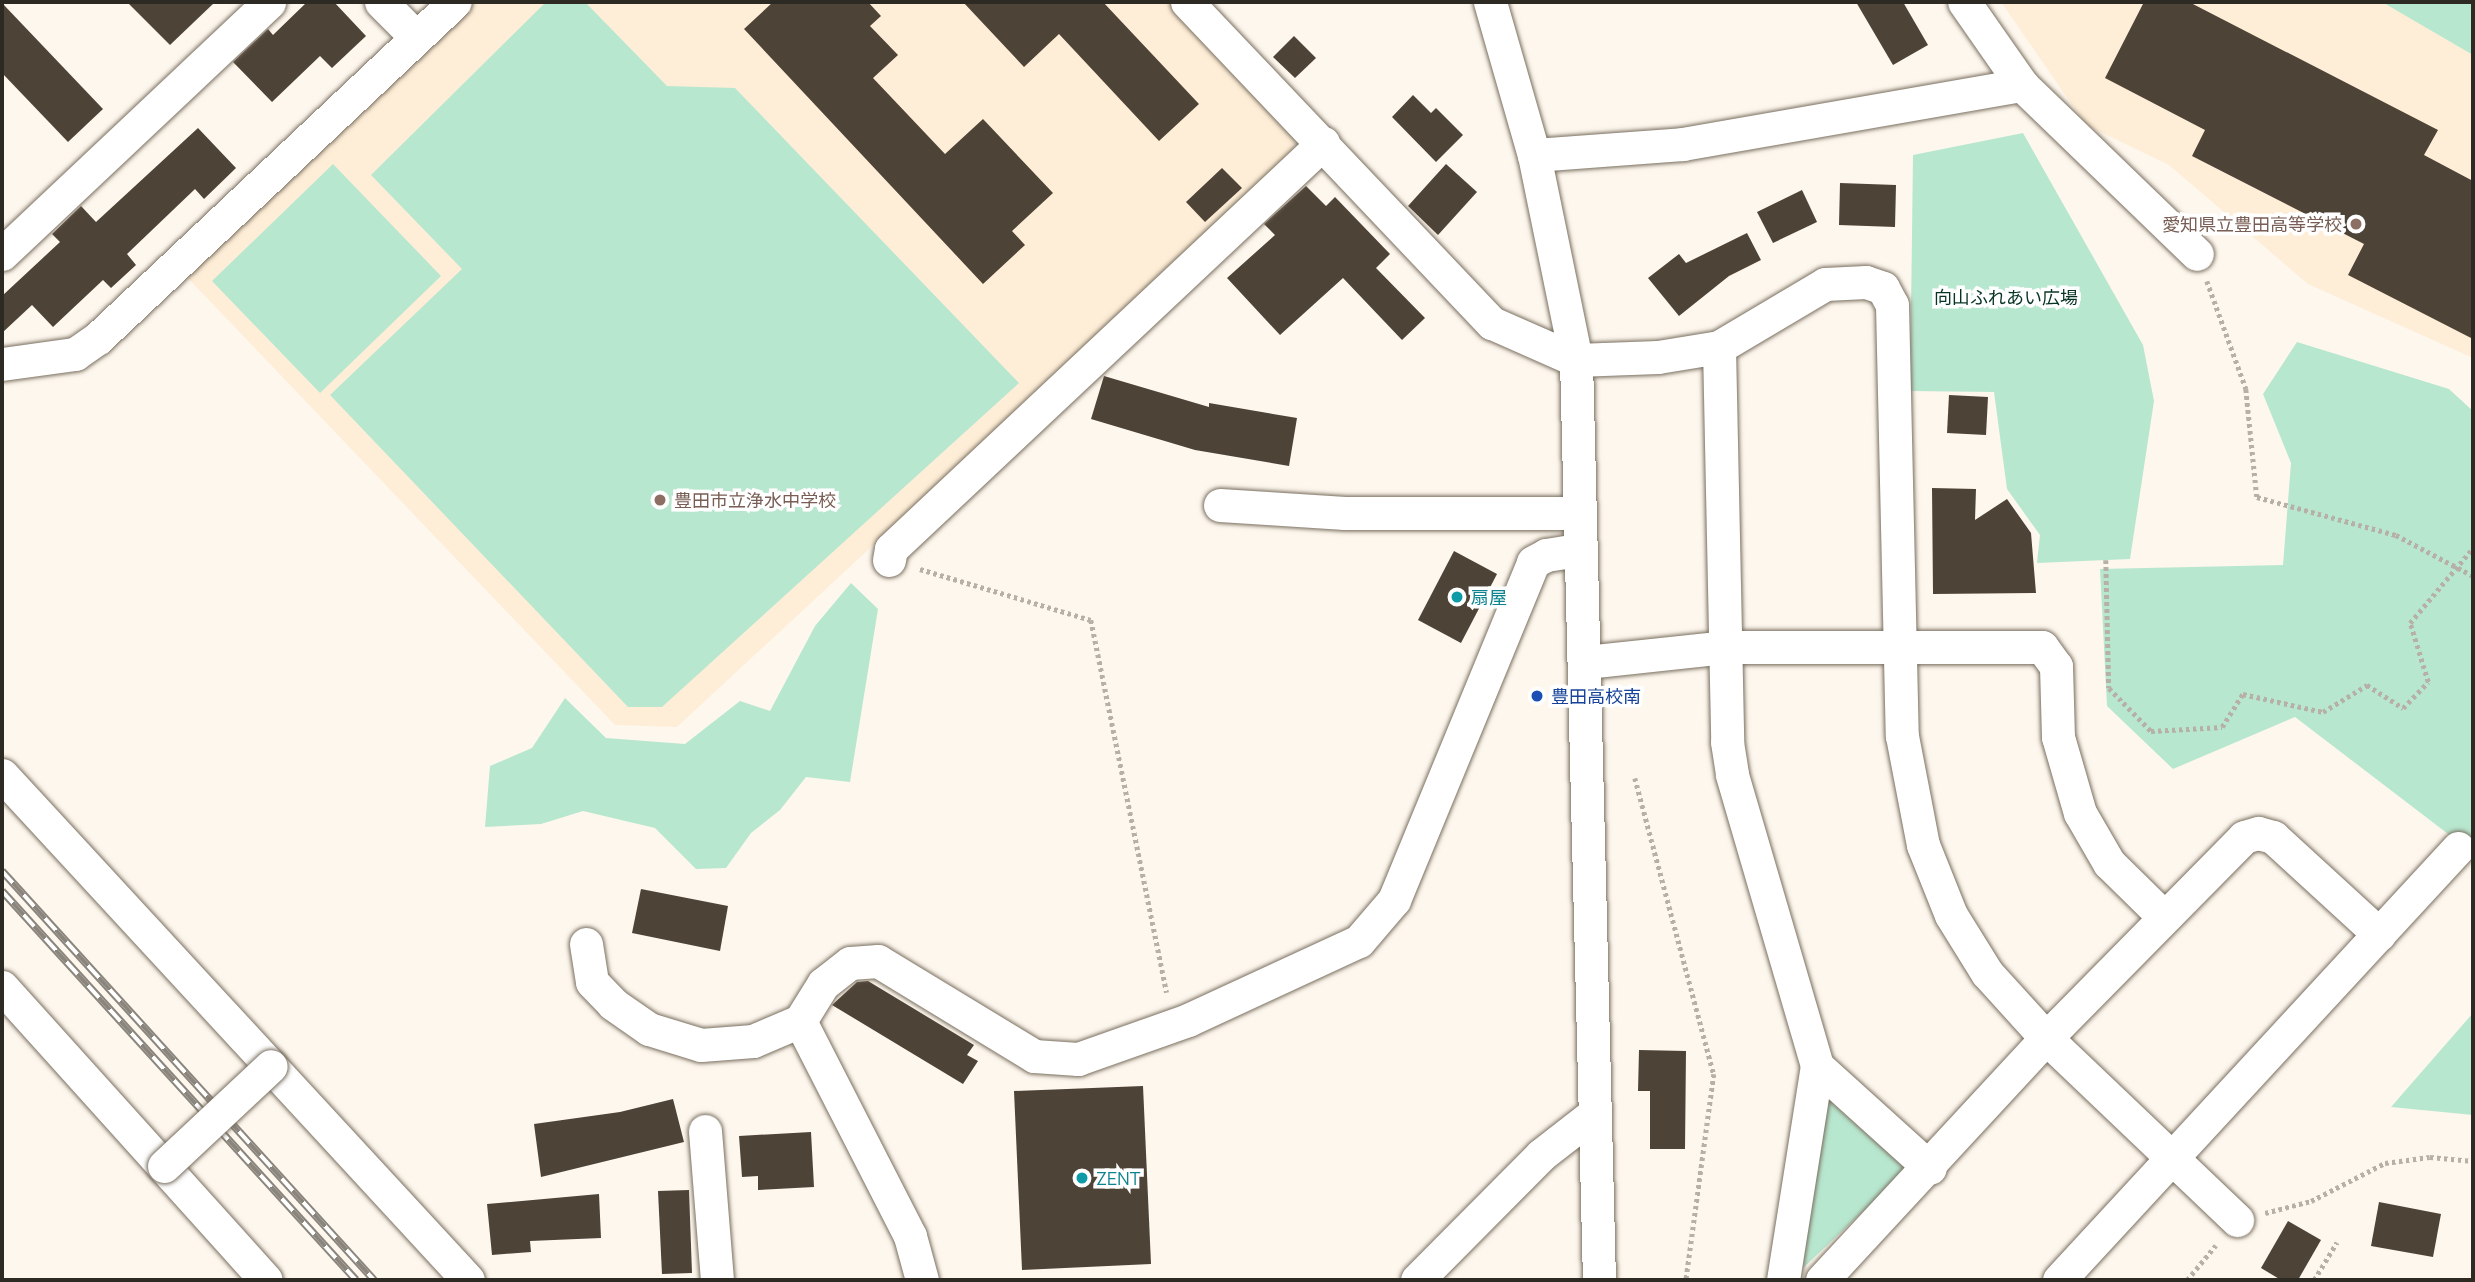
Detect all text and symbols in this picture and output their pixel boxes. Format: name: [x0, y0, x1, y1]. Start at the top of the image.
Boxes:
place label: 愛知県立豊田高等学校: [2162, 213, 2342, 235]
marker: 愛知県立豊田高等学校: [2348, 216, 2364, 232]
park label: 向山ふれあい広場: [1934, 286, 2078, 308]
place label: 豊田市立浄水中学校: [674, 489, 836, 511]
marker: 豊田市立浄水中学校: [652, 492, 668, 508]
place label: 扇屋: [1471, 586, 1507, 608]
marker: 扇屋: [1449, 589, 1465, 605]
place label: 豊田高校南: [1551, 685, 1641, 707]
marker: 豊田高校南: [1529, 688, 1545, 704]
place label: ZENT: [1096, 1167, 1140, 1189]
marker: ZENT: [1074, 1170, 1090, 1186]

